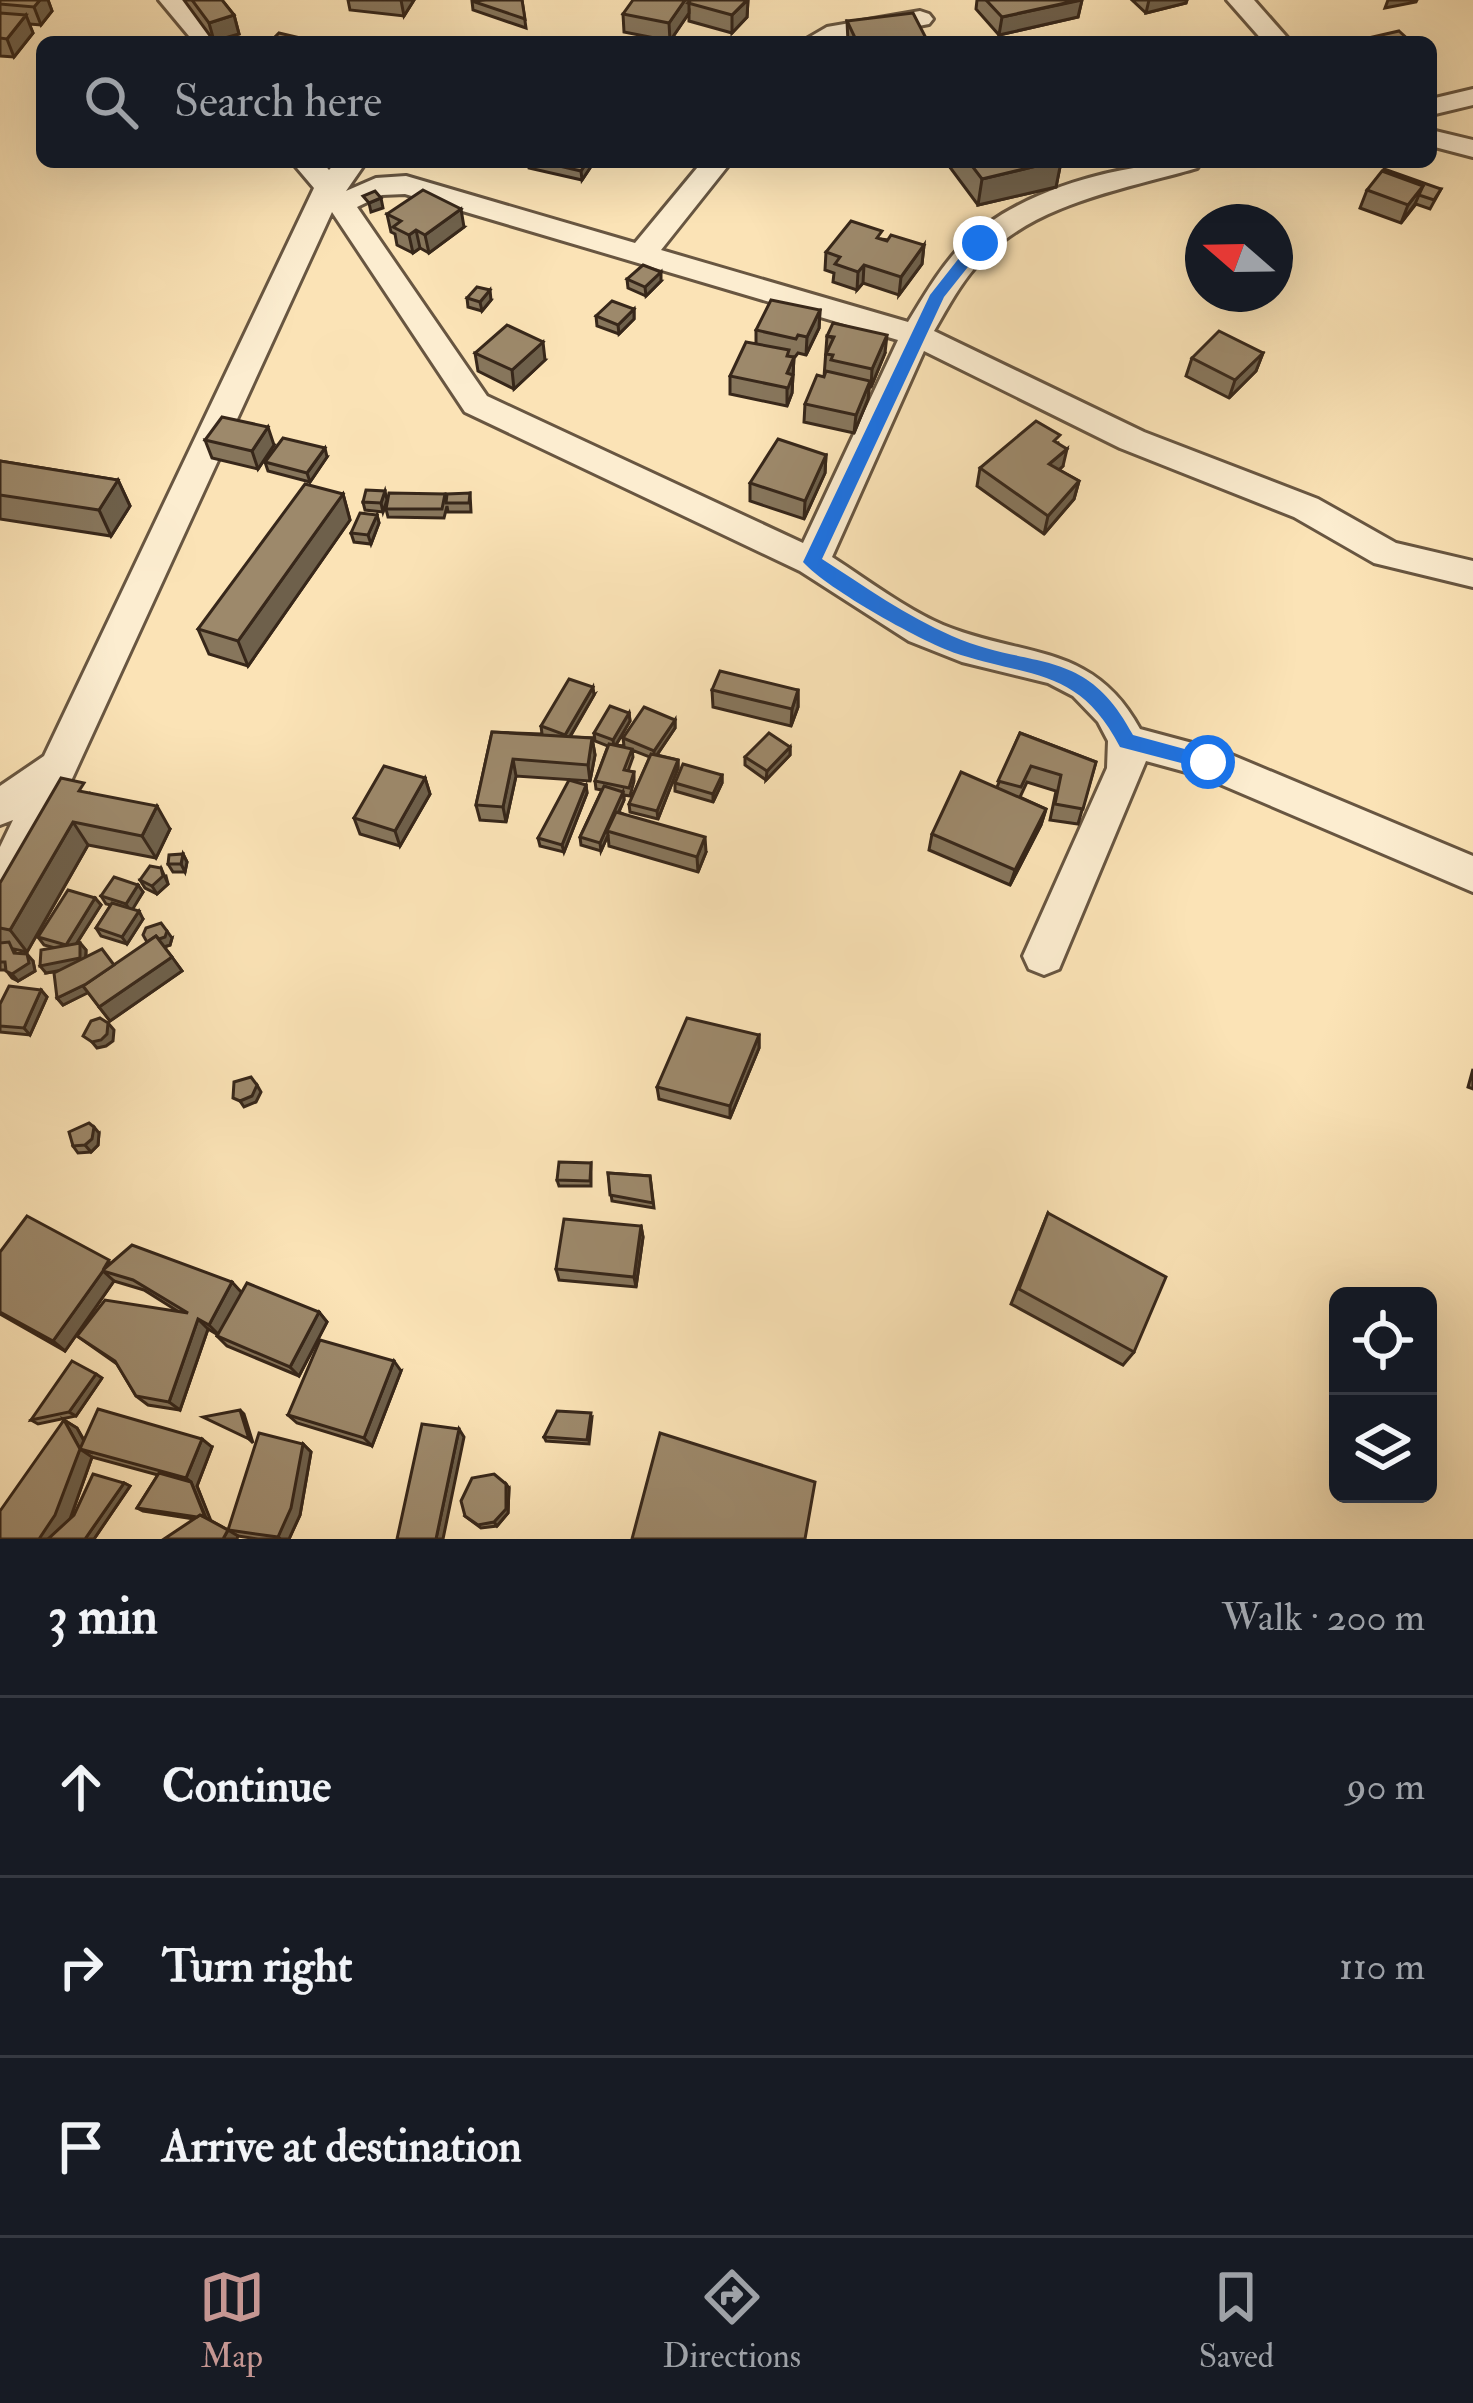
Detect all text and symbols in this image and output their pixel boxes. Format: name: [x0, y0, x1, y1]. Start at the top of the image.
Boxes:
search box: [36, 36, 1437, 168]
icon: search: [78, 69, 144, 135]
text: Search here: [174, 74, 382, 130]
north arrow: [1185, 204, 1293, 312]
route end: [953, 216, 1007, 270]
route start: [1181, 735, 1235, 789]
map controls: [1329, 1287, 1437, 1503]
button: locate: [1329, 1287, 1437, 1395]
button: layers: [1329, 1395, 1437, 1503]
text: 3 min: [48, 1585, 158, 1649]
text: Walk · 200 m: [1222, 1593, 1425, 1642]
icon: ahead: [48, 1754, 114, 1820]
text: Continue: [162, 1759, 331, 1815]
text: 90 m: [1347, 1762, 1425, 1811]
icon: right: [48, 1934, 114, 2000]
text: Turn right: [162, 1939, 352, 1995]
text: 110 m: [1339, 1942, 1425, 1991]
icon: arrive: [48, 2114, 114, 2180]
text: Arrive at destination: [162, 2119, 522, 2175]
tab: Map: [199, 2264, 265, 2377]
tab: Directions: [663, 2264, 801, 2377]
tab: Saved: [1199, 2264, 1274, 2377]

